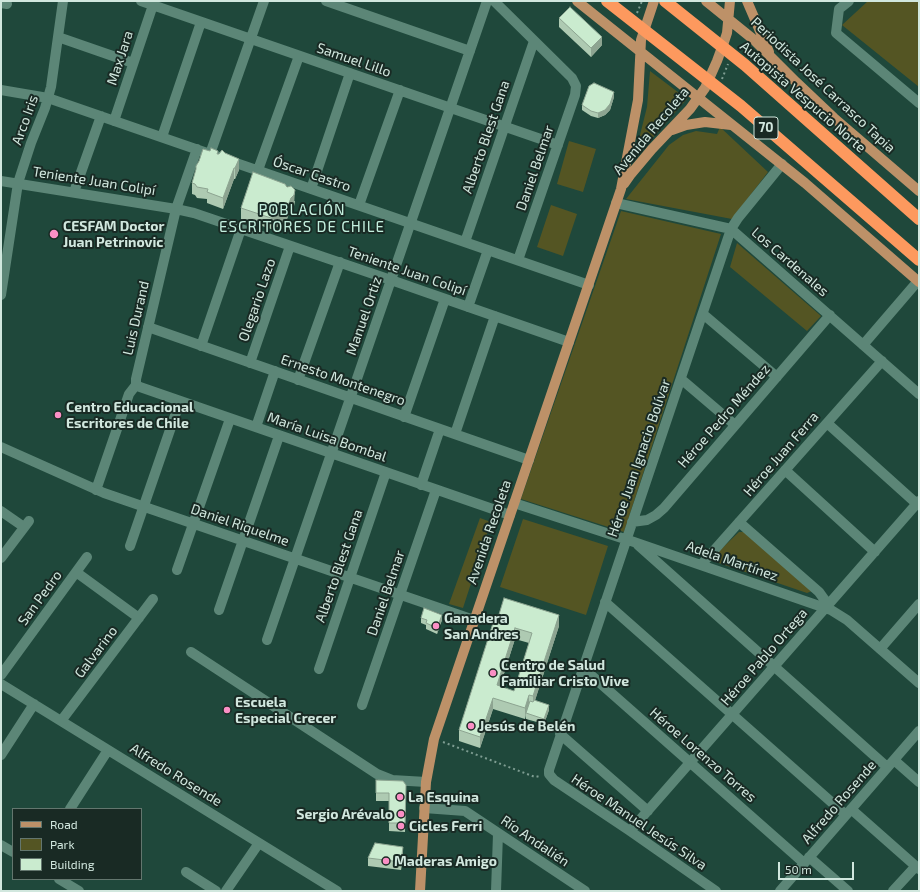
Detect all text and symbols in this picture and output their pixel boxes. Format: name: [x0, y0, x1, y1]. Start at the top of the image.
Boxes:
street label: Periodista José Carrasco Tapia: [747, 14, 899, 156]
street label: Max Jara: [103, 29, 137, 87]
street label: Autopista Vespucio Norte: [737, 38, 869, 156]
street label: Samuel Lillo: [315, 39, 393, 81]
street label: Alberto Blest Gana: [459, 78, 513, 196]
street label: Avenida Recoleta: [609, 84, 693, 178]
street label: Arco Iris: [8, 93, 42, 147]
road number: 70: [754, 117, 778, 139]
street label: Daniel Belmar: [513, 123, 557, 213]
street label: Óscar Castro: [271, 153, 353, 195]
street label: Teniente Juan Colipí: [31, 163, 157, 199]
district label: POBLACIÓN ESCRITORES DE CHILE: [219, 201, 385, 236]
place label: CESFAM Doctor Juan Petrinovic: [63, 218, 165, 250]
street label: Los Cardenales: [748, 224, 832, 300]
marker: CESFAM Doctor Juan Petrinovic: [48, 228, 60, 240]
street label: Teniente Juan Colipí: [346, 243, 468, 299]
street label: Olegario Lazo: [235, 256, 279, 344]
street label: Manuel Ortiz: [343, 275, 385, 357]
street label: Luis Durand: [119, 279, 153, 357]
street label: Ernesto Montenegro: [278, 351, 408, 409]
street label: Héroe Pedro Méndez: [674, 361, 774, 471]
street label: Héroe Juan Ignacio Bolívar: [604, 377, 674, 539]
place label: Centro Educacional Escritores de Chile: [66, 399, 194, 432]
street label: Héroe Juan Ferra: [740, 408, 822, 500]
street label: María Luisa Bombal: [265, 409, 389, 465]
marker: Centro Educacional Escritores de Chile: [53, 410, 63, 420]
street label: Avenida Recoleta: [463, 478, 515, 586]
street label: Daniel Riquelme: [189, 500, 291, 550]
street label: Alberto Blest Gana: [312, 507, 366, 625]
street label: Adela Martínez: [684, 537, 780, 585]
street label: Daniel Belmar: [364, 548, 408, 638]
street label: San Pedro: [14, 567, 66, 629]
street label: Héroe Pablo Ortega: [717, 605, 811, 709]
place label: Ganadera San Andres: [444, 610, 519, 642]
marker: Ganadera San Andres: [431, 621, 441, 631]
street label: Galvarino: [71, 623, 121, 681]
place label: Centro de Salud Familiar Cristo Vive: [501, 657, 629, 690]
marker: Centro de Salud Familiar Cristo Vive: [488, 668, 498, 678]
place label: Escuela Especial Crecer: [235, 694, 336, 726]
street label: Héroe Lorenzo Torres: [646, 704, 760, 806]
marker: Escuela Especial Crecer: [222, 705, 232, 715]
place label: Jesús de Belén: [479, 718, 575, 734]
marker: Jesús de Belén: [466, 721, 476, 731]
street label: Alfredo Rosende: [127, 740, 225, 810]
street label: Alfredo Rosende: [798, 757, 880, 847]
street label: Héroe Manuel Jesús Silva: [568, 770, 710, 874]
place label: La Esquina: [408, 789, 479, 805]
marker: La Esquina: [395, 792, 405, 802]
place label: Sergio Arévalo: [296, 806, 393, 822]
legend: [12, 808, 142, 880]
marker: Sergio Arévalo: [396, 809, 406, 819]
street label: Río Andalién: [498, 812, 572, 870]
text: Road: [50, 817, 78, 831]
place label: Cicles Ferri: [409, 818, 482, 834]
marker: Cicles Ferri: [396, 821, 406, 831]
text: Park: [50, 837, 75, 851]
place label: Maderas Amigo: [394, 853, 497, 869]
scale bar: [780, 854, 856, 880]
marker: Maderas Amigo: [381, 856, 391, 866]
text: Building: [50, 857, 94, 871]
text: 50 m: [785, 862, 812, 876]

